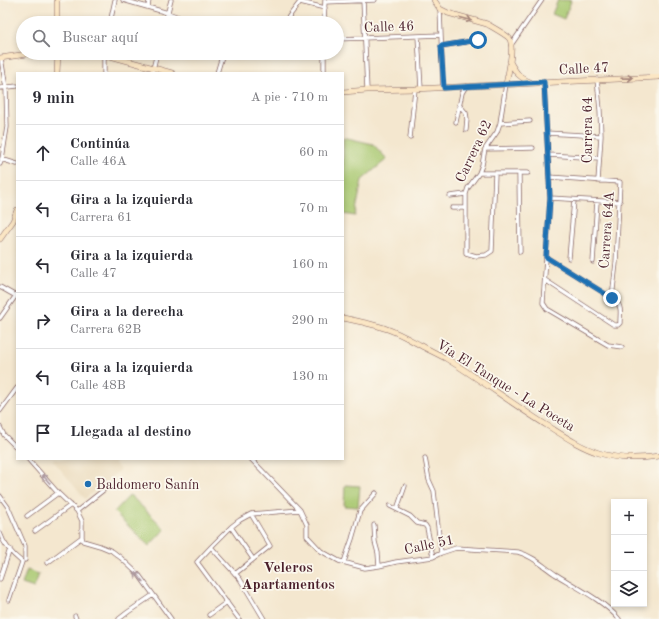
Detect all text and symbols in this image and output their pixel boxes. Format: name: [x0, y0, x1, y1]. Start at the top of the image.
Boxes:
search box: [16, 16, 344, 60]
one-way arrow: [460, 16, 473, 23]
street label: Calle 46: [364, 19, 414, 35]
icon: search: [30, 27, 52, 49]
text: Buscar aquí: [62, 31, 138, 46]
route start: [469, 31, 487, 49]
street label: Calle 47: [558, 61, 610, 77]
one-way arrow: [620, 74, 633, 82]
text: 9 min: [32, 90, 75, 107]
text: A pie · 710 m: [251, 91, 328, 104]
street label: Carrera 64: [581, 96, 595, 164]
street label: Carrera 62: [453, 118, 494, 185]
text: Continúa: [70, 137, 130, 152]
icon: ahead: [32, 142, 54, 164]
text: 60 m: [299, 146, 328, 159]
text: Calle 46A: [70, 155, 127, 168]
street label: Carrera 64A: [597, 191, 617, 269]
text: Gira a la izquierda: [70, 193, 193, 208]
icon: left: [32, 198, 54, 220]
text: 70 m: [299, 202, 328, 215]
text: Carrera 61: [70, 211, 132, 224]
text: Gira a la izquierda: [70, 249, 193, 264]
icon: left: [32, 254, 54, 276]
text: 160 m: [291, 258, 328, 271]
text: Calle 47: [70, 267, 117, 280]
route end: [603, 289, 621, 307]
text: Gira a la derecha: [70, 305, 184, 320]
icon: right: [32, 310, 54, 332]
text: 290 m: [291, 314, 328, 327]
text: Carrera 62B: [70, 323, 141, 336]
street label: Vía El Tanque - La Poceta: [434, 337, 577, 434]
text: Gira a la izquierda: [70, 361, 193, 376]
icon: left: [32, 366, 54, 388]
text: 130 m: [291, 370, 328, 383]
text: Calle 48B: [70, 379, 126, 392]
icon: arrive: [32, 422, 54, 444]
text: Llegada al destino: [70, 425, 191, 440]
one-way arrow: [41, 473, 50, 484]
place label: Baldomero Sanín: [96, 478, 200, 492]
marker: Baldomero Sanín: [83, 479, 93, 489]
map controls: [611, 499, 647, 607]
button: +: [611, 499, 647, 535]
street label: Calle 51: [403, 533, 455, 557]
button: −: [611, 535, 647, 571]
district label: Veleros Apartamentos: [241, 561, 335, 593]
one-way arrow: [135, 571, 144, 582]
button: layers: [611, 571, 647, 607]

